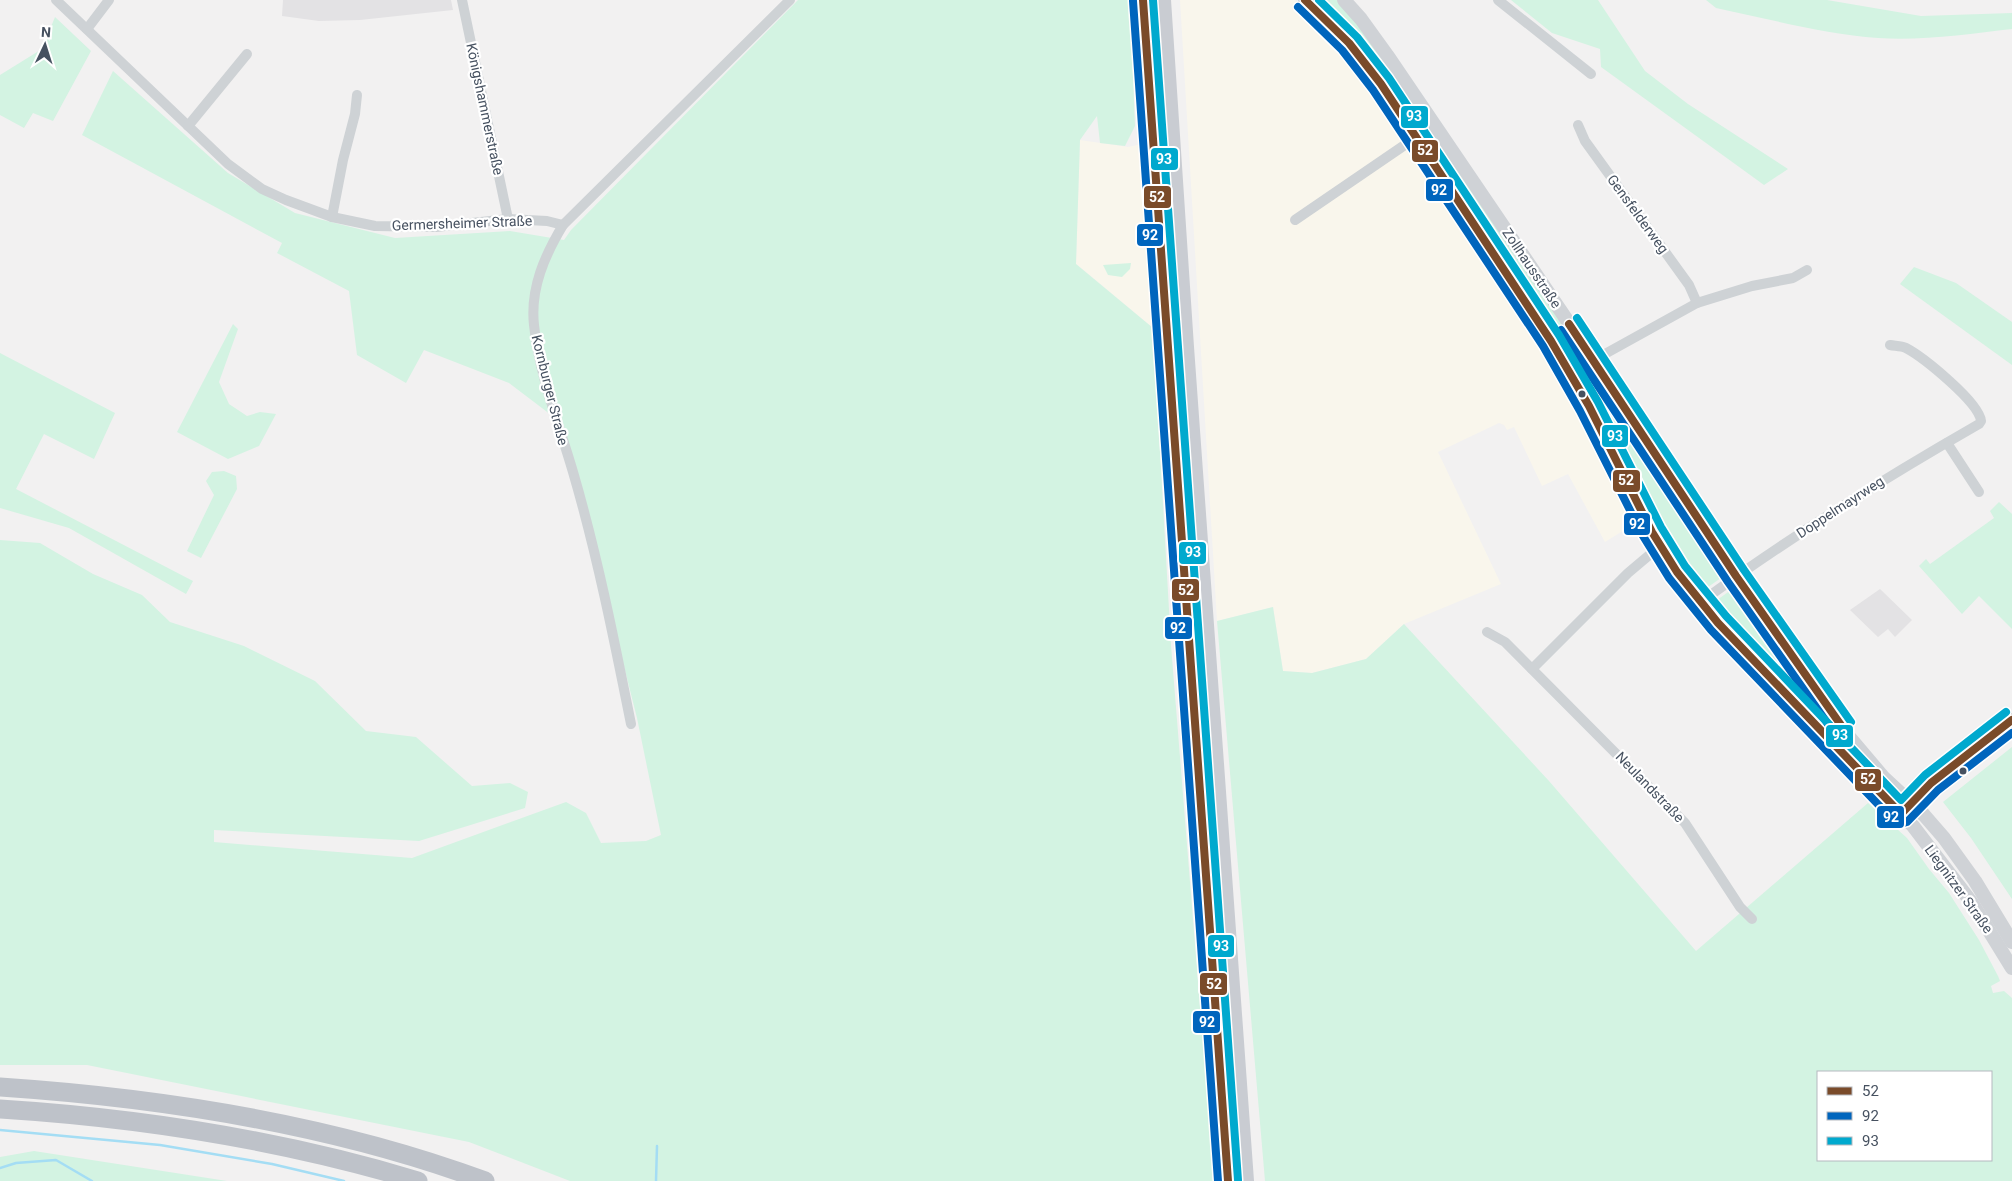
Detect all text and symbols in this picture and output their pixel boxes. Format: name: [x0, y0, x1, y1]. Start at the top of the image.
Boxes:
north arrow: [20, 20, 70, 70]
text: N: [40, 24, 51, 40]
street label: Königshammerstraße: [463, 42, 507, 176]
line badge: 93: [1400, 105, 1429, 129]
text: 93: [1406, 108, 1422, 124]
line badge: 52: [1411, 139, 1439, 163]
text: 52: [1417, 142, 1433, 158]
line badge: 93: [1150, 147, 1179, 171]
text: 93: [1156, 151, 1172, 167]
street label: Gensfelderweg: [1604, 172, 1672, 256]
line badge: 92: [1425, 178, 1454, 202]
text: 92: [1431, 182, 1447, 198]
line badge: 52: [1143, 185, 1172, 209]
text: 52: [1149, 189, 1165, 205]
street label: Germersheimer Straße: [391, 213, 533, 233]
line badge: 92: [1136, 223, 1164, 247]
street label: Zollhausstraße: [1499, 225, 1565, 311]
text: 92: [1142, 227, 1158, 243]
street label: Kornburger Straße: [529, 333, 571, 447]
unlabelled marker: [1577, 389, 1587, 399]
line badge: 93: [1601, 424, 1629, 448]
text: 93: [1607, 428, 1623, 444]
line badge: 52: [1612, 469, 1641, 493]
text: 52: [1618, 472, 1634, 488]
street label: Doppelmayrweg: [1793, 473, 1887, 541]
line badge: 92: [1623, 512, 1651, 536]
text: 92: [1629, 516, 1645, 532]
line badge: 93: [1178, 541, 1207, 565]
text: 93: [1185, 544, 1201, 560]
line badge: 52: [1171, 578, 1200, 602]
text: 52: [1178, 582, 1194, 598]
line badge: 92: [1164, 616, 1193, 640]
text: 92: [1170, 620, 1186, 636]
line badge: 93: [1825, 724, 1854, 748]
text: 93: [1832, 727, 1848, 743]
street label: Neulandstraße: [1612, 749, 1688, 825]
unlabelled marker: [1958, 766, 1968, 776]
line badge: 52: [1854, 768, 1882, 792]
text: 52: [1860, 771, 1876, 787]
line badge: 92: [1876, 805, 1905, 829]
text: 92: [1883, 809, 1899, 825]
street label: Liegnitzer Straße: [1922, 842, 1996, 936]
line badge: 93: [1207, 934, 1235, 958]
text: 93: [1213, 938, 1229, 954]
line badge: 52: [1199, 972, 1228, 996]
text: 52: [1206, 976, 1222, 992]
line badge: 92: [1192, 1010, 1221, 1034]
text: 92: [1199, 1014, 1215, 1030]
legend: [1817, 1071, 1992, 1161]
text: 52: [1862, 1082, 1879, 1100]
text: 92: [1862, 1107, 1879, 1125]
text: 93: [1862, 1132, 1879, 1150]

